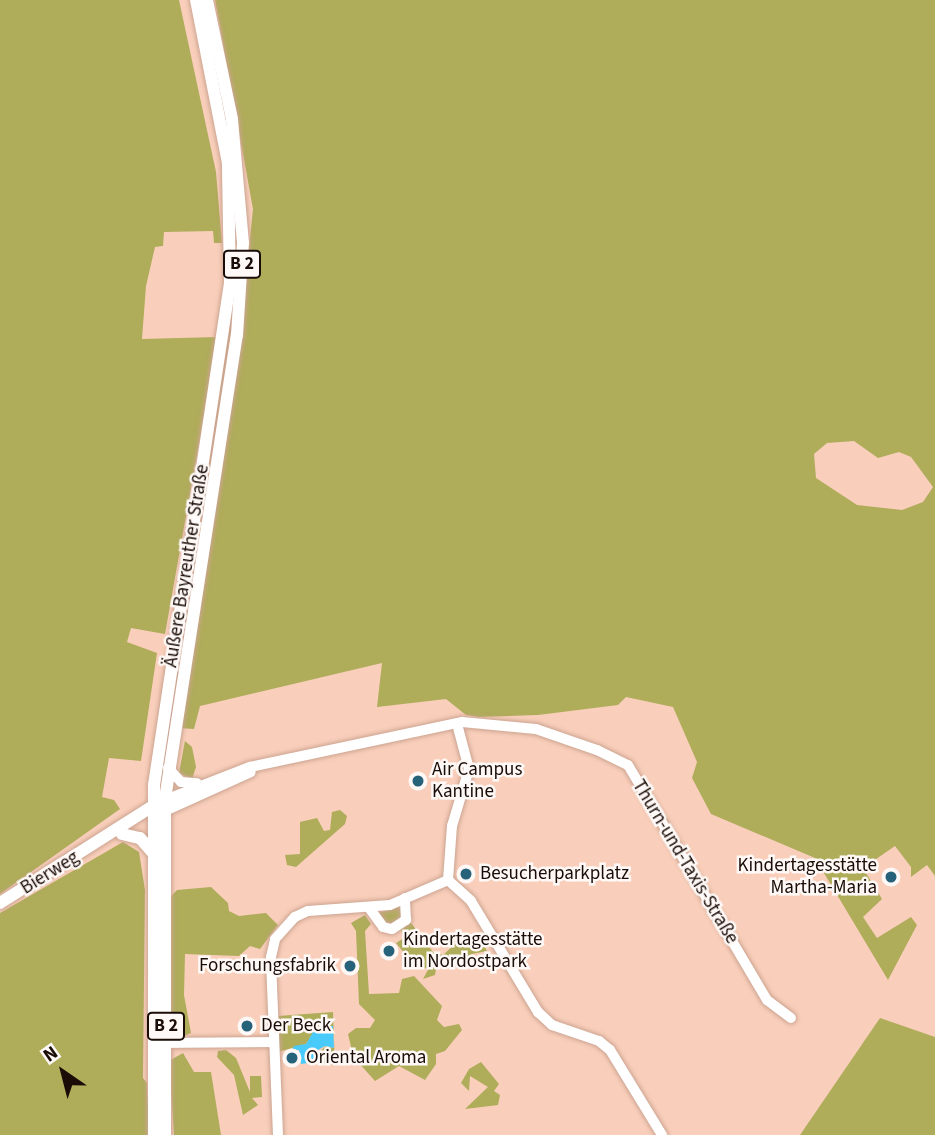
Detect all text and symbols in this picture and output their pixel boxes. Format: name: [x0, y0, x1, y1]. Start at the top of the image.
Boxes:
road number: B 2: [223, 250, 261, 278]
street label: Äußere Bayreuther Straße: [160, 463, 214, 669]
place label: Air Campus Kantine: [432, 759, 522, 803]
marker: Air Campus Kantine: [410, 773, 426, 789]
street label: Thurn-und-Taxis-Straße: [627, 776, 743, 948]
street label: Bierweg: [17, 846, 83, 900]
place label: Kindertagesstätte Martha-Maria: [738, 855, 877, 899]
place label: Besucherparkplatz: [480, 863, 629, 885]
marker: Besucherparkplatz: [458, 866, 474, 882]
marker: Kindertagesstätte Martha-Maria: [883, 869, 899, 885]
place label: Kindertagesstätte im Nordostpark: [403, 929, 542, 973]
marker: Kindertagesstätte im Nordostpark: [381, 943, 397, 959]
place label: Forschungsfabrik: [199, 955, 336, 977]
marker: Forschungsfabrik: [342, 958, 358, 974]
road number: B 2: [147, 1012, 185, 1041]
place label: Der Beck: [261, 1015, 331, 1037]
marker: Der Beck: [239, 1018, 255, 1034]
north arrow: [28, 1037, 98, 1107]
text: N: [38, 1040, 64, 1069]
place label: Oriental Aroma: [306, 1047, 426, 1069]
marker: Oriental Aroma: [284, 1050, 300, 1066]

